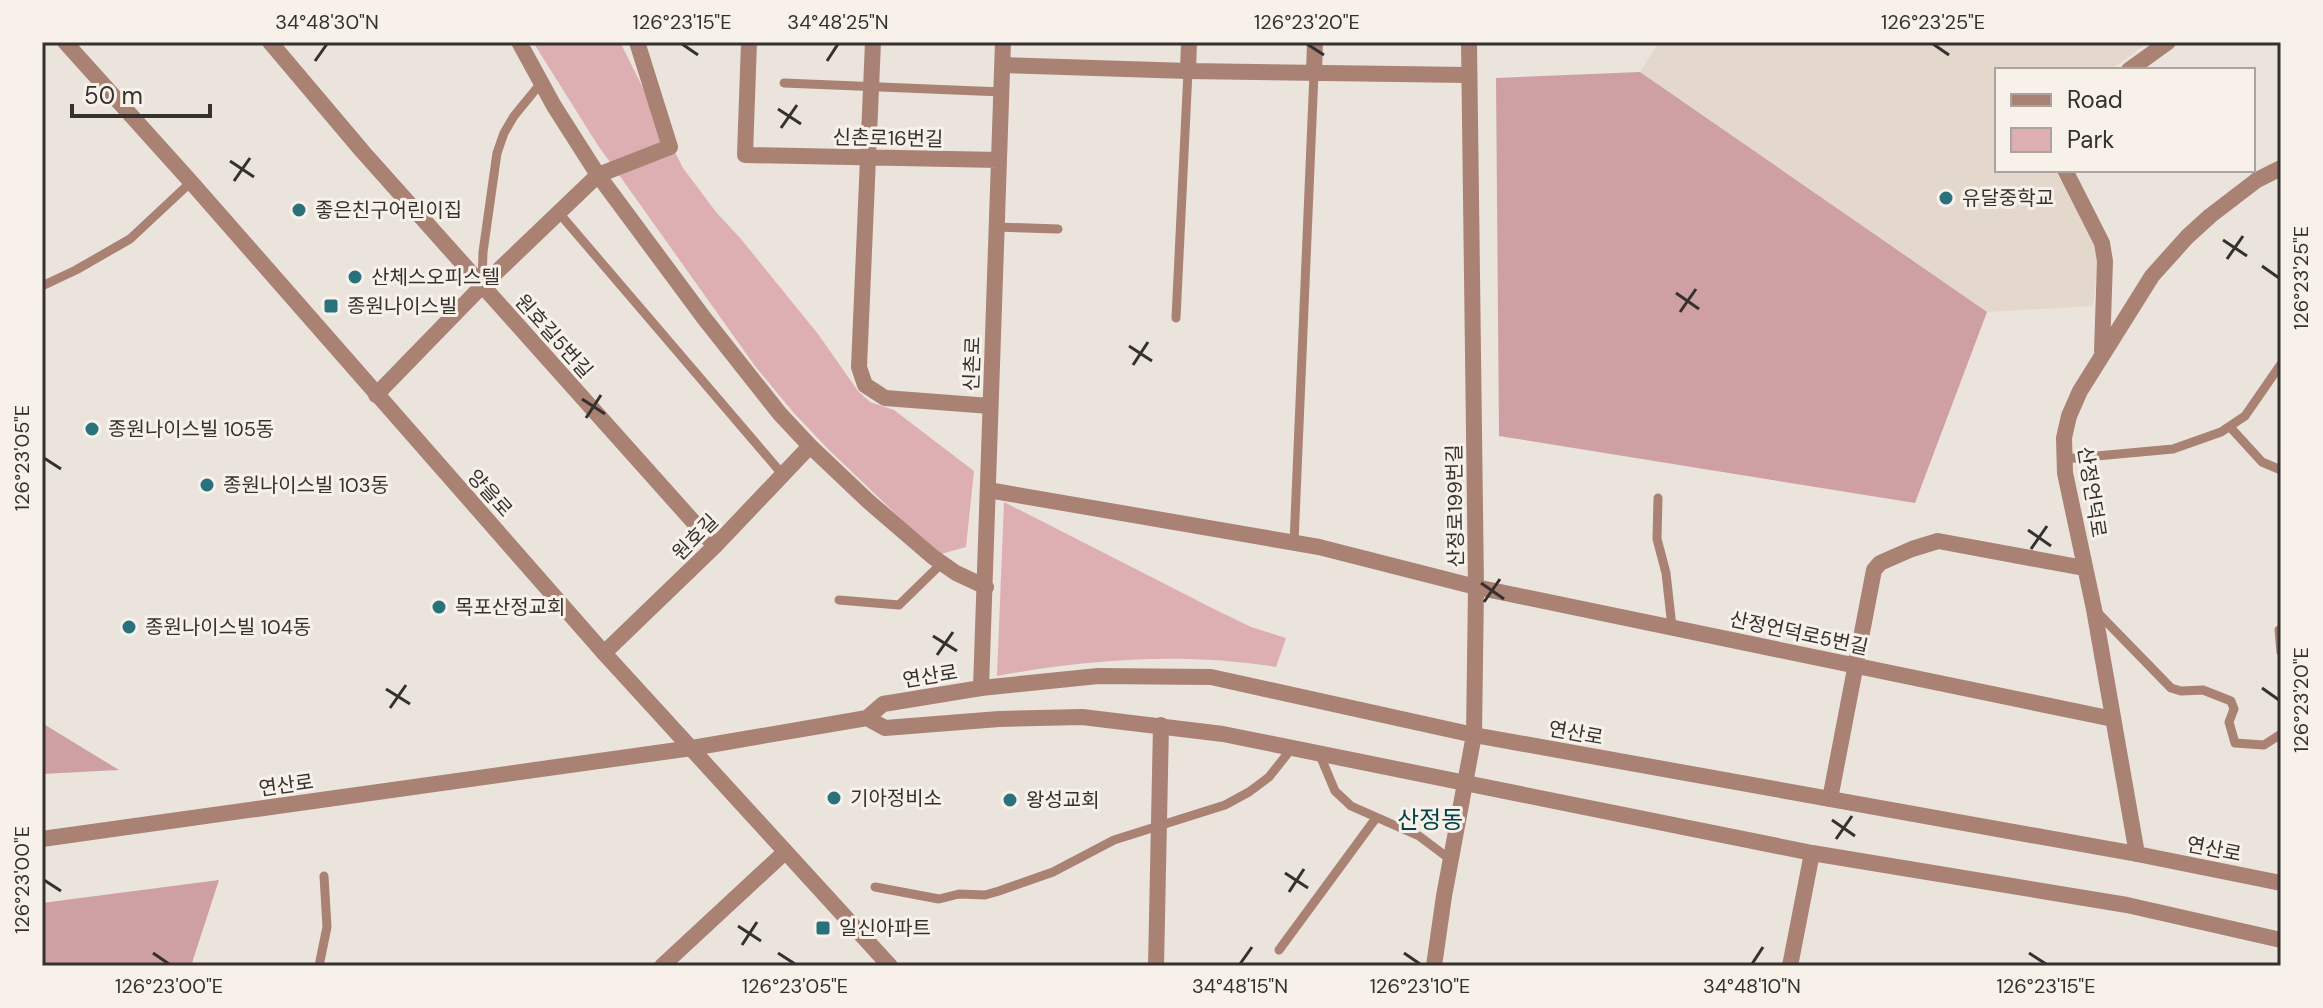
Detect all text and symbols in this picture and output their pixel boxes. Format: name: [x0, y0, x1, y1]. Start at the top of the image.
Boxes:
text: 34°48'30"N: [275, 9, 379, 35]
text: 126°23'15"E: [633, 9, 731, 35]
text: 34°48'25"N: [787, 9, 889, 35]
text: 126°23'20"E: [1254, 9, 1360, 35]
text: 126°23'25"E: [1881, 9, 1985, 35]
scale bar: [72, 68, 210, 118]
legend: [1995, 68, 2255, 172]
text: 50 m: [84, 80, 143, 111]
text: Road: [2067, 84, 2123, 115]
street label: 신촌로16번길: [832, 124, 944, 152]
text: Park: [2067, 124, 2114, 155]
place label: 유달중학교: [1962, 185, 2054, 211]
marker: 유달중학교: [1937, 189, 1955, 207]
place label: 좋은친구어린이집: [315, 197, 462, 223]
marker: 좋은친구어린이집: [290, 201, 308, 219]
text: 126°23'25"E: [2288, 226, 2314, 330]
place label: 산체스오피스텔: [371, 264, 500, 290]
marker: 산체스오피스텔: [346, 268, 364, 286]
street label: 원호길5번길: [509, 289, 599, 383]
place label: 종원나이스빌: [347, 293, 457, 319]
marker: 종원나이스빌: [322, 297, 340, 315]
street label: 신촌로: [958, 336, 986, 392]
text: 126°23'05"E: [9, 405, 35, 511]
place label: 종원나이스빌 105동: [108, 416, 274, 442]
marker: 종원나이스빌 105동: [83, 420, 101, 438]
street label: 산정로199번길: [1441, 444, 1469, 568]
street label: 산정언덕로: [2072, 445, 2112, 539]
street label: 양을로: [462, 464, 518, 522]
place label: 종원나이스빌 103동: [223, 472, 389, 498]
marker: 종원나이스빌 103동: [198, 476, 216, 494]
street label: 원호길: [666, 508, 724, 566]
place label: 목포산정교회: [455, 594, 565, 620]
marker: 목포산정교회: [430, 598, 448, 616]
street label: 산정언덕로5번길: [1727, 606, 1871, 660]
place label: 종원나이스빌 104동: [145, 614, 311, 640]
marker: 종원나이스빌 104동: [120, 618, 138, 636]
text: 126°23'20"E: [2288, 647, 2314, 753]
street label: 연산로: [901, 659, 959, 693]
street label: 연산로: [1547, 715, 1605, 751]
street label: 연산로: [257, 768, 315, 802]
place label: 기아정비소: [850, 785, 942, 811]
place label: 왕성교회: [1026, 787, 1100, 813]
marker: 기아정비소: [825, 789, 843, 807]
marker: 왕성교회: [1001, 791, 1019, 809]
district label: 산정동: [1397, 804, 1463, 835]
text: 126°23'00"E: [9, 826, 35, 934]
street label: 연산로: [2184, 831, 2244, 867]
place label: 일신아파트: [839, 915, 931, 941]
marker: 일신아파트: [814, 919, 832, 937]
text: 126°23'00"E: [115, 973, 223, 999]
text: 126°23'05"E: [742, 973, 848, 999]
text: 34°48'15"N: [1192, 973, 1288, 999]
text: 126°23'10"E: [1370, 973, 1470, 999]
text: 34°48'10"N: [1703, 973, 1801, 999]
text: 126°23'15"E: [1997, 973, 2095, 999]

